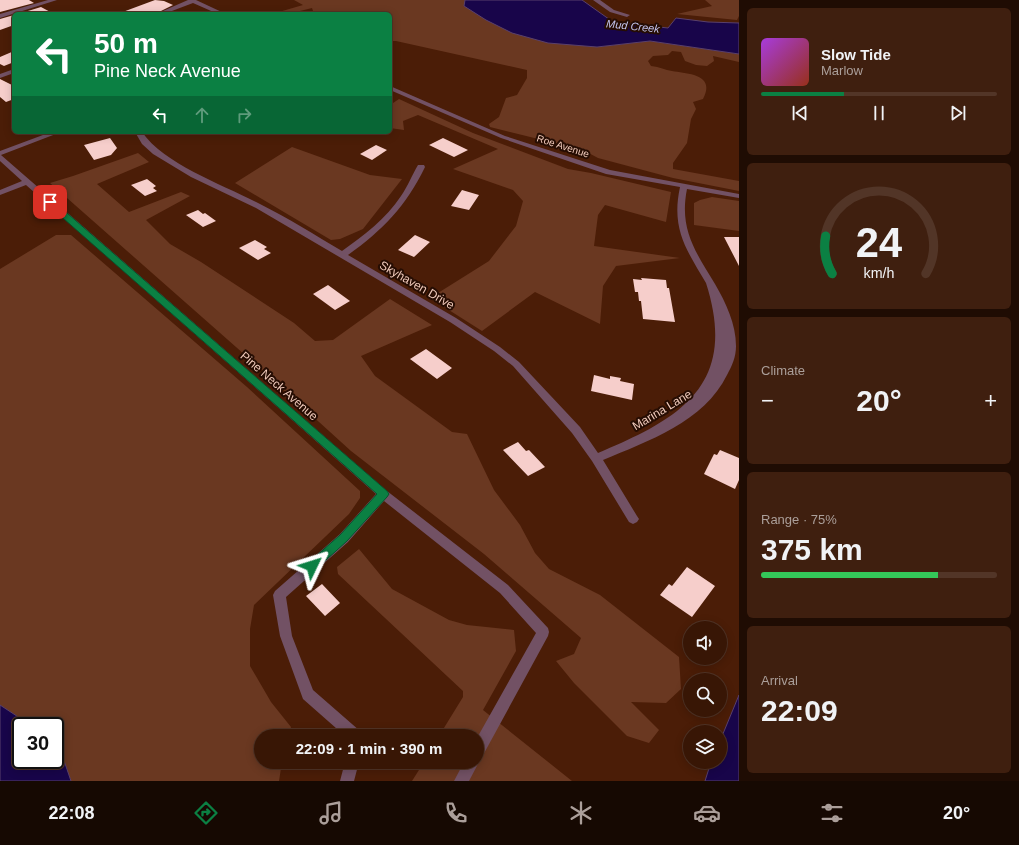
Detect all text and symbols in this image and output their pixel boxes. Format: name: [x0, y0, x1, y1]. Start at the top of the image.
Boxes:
water label: Mud Creek: [606, 17, 661, 35]
icon: left: [28, 28, 80, 80]
text: 50 m: [94, 28, 158, 59]
text: Slow Tide: [821, 46, 891, 63]
text: Pine Neck Avenue: [94, 61, 241, 81]
text: Marlow: [821, 63, 863, 78]
icon: previous: [789, 102, 811, 124]
icon: pause: [868, 102, 890, 124]
icon: next: [947, 102, 969, 124]
icon: left: [149, 104, 171, 126]
icon: ahead: [191, 104, 213, 126]
icon: right: [233, 104, 255, 126]
street label: Roe Avenue: [535, 132, 591, 160]
pin: [33, 185, 67, 219]
icon: arrive: [39, 191, 61, 213]
text: 24: [856, 219, 902, 266]
street label: Skyhaven Drive: [377, 258, 457, 312]
text: km/h: [864, 264, 895, 280]
street label: Pine Neck Avenue: [237, 349, 321, 424]
text: Climate: [761, 363, 805, 378]
text: 20°: [856, 384, 902, 417]
street label: Marina Lane: [630, 387, 694, 433]
text: −: [761, 388, 774, 413]
text: +: [984, 388, 997, 413]
text: Range · 75%: [761, 512, 837, 527]
text: 375 km: [761, 533, 863, 566]
position arrow: [291, 545, 333, 587]
map controls: [683, 621, 727, 769]
button: sound: [683, 621, 727, 665]
button: search: [683, 673, 727, 717]
text: Arrival: [761, 673, 798, 688]
text: 22:09: [761, 694, 838, 727]
speed limit sign: 30: [12, 717, 64, 769]
button: layers: [683, 725, 727, 769]
text: 22:09 · 1 min · 390 m: [296, 740, 442, 757]
icon: directions: [192, 799, 220, 827]
icon: music: [317, 799, 345, 827]
icon: phone: [442, 799, 470, 827]
icon: climate: [567, 799, 595, 827]
icon: car: [693, 799, 721, 827]
icon: filters: [818, 799, 846, 827]
text: 22:08: [49, 803, 95, 823]
text: 20°: [943, 803, 970, 823]

